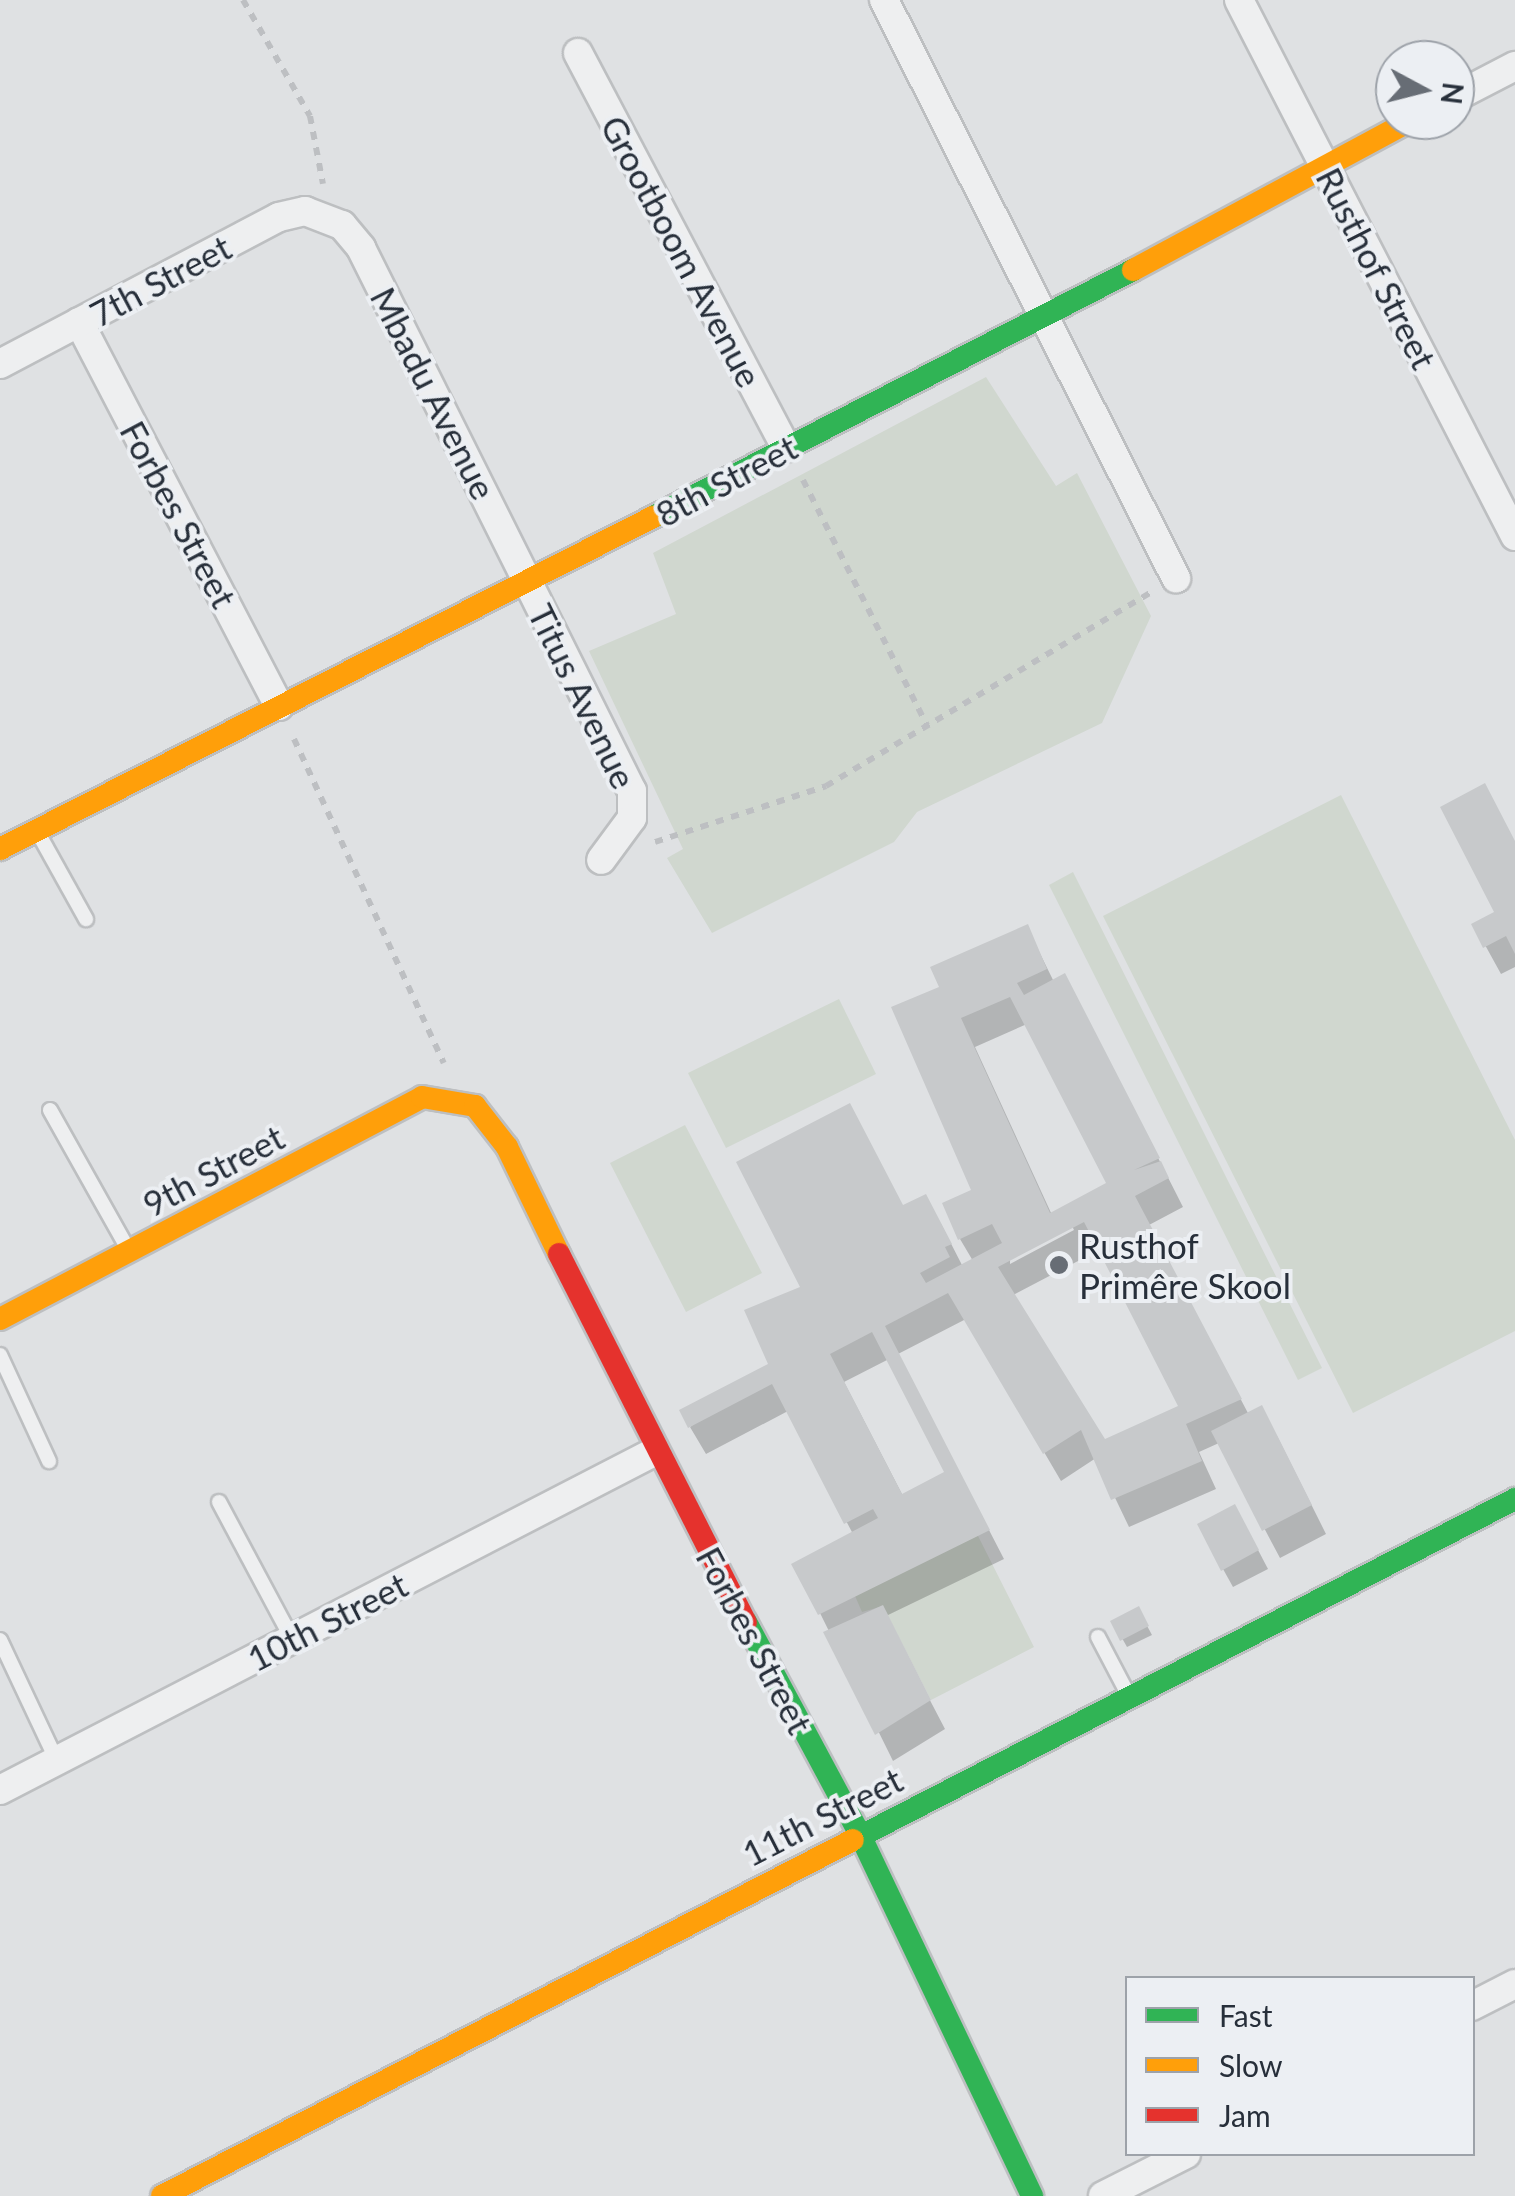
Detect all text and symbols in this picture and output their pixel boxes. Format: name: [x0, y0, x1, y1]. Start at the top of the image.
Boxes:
north arrow: [1375, 40, 1475, 140]
text: N: [1435, 81, 1471, 106]
street label: Grootboom Avenue: [593, 108, 771, 394]
street label: Rusthof Street: [1308, 160, 1446, 376]
street label: 7th Street: [82, 225, 238, 335]
street label: Mbadu Avenue: [362, 280, 506, 506]
street label: Forbes Street: [112, 414, 246, 614]
street label: 8th Street: [648, 425, 804, 535]
street label: Titus Avenue: [520, 596, 646, 796]
street label: 9th Street: [135, 1115, 291, 1225]
place label: Rusthof Primêre Skool: [1079, 1224, 1291, 1306]
marker: Rusthof Primêre Skool: [1048, 1254, 1070, 1276]
street label: Forbes Street: [688, 1540, 822, 1740]
street label: 10th Street: [240, 1563, 414, 1679]
street label: 11th Street: [735, 1758, 909, 1874]
legend: [1125, 1976, 1475, 2156]
text: Fast: [1219, 1997, 1273, 2033]
text: Slow: [1219, 2047, 1282, 2083]
text: Jam: [1219, 2097, 1271, 2133]

